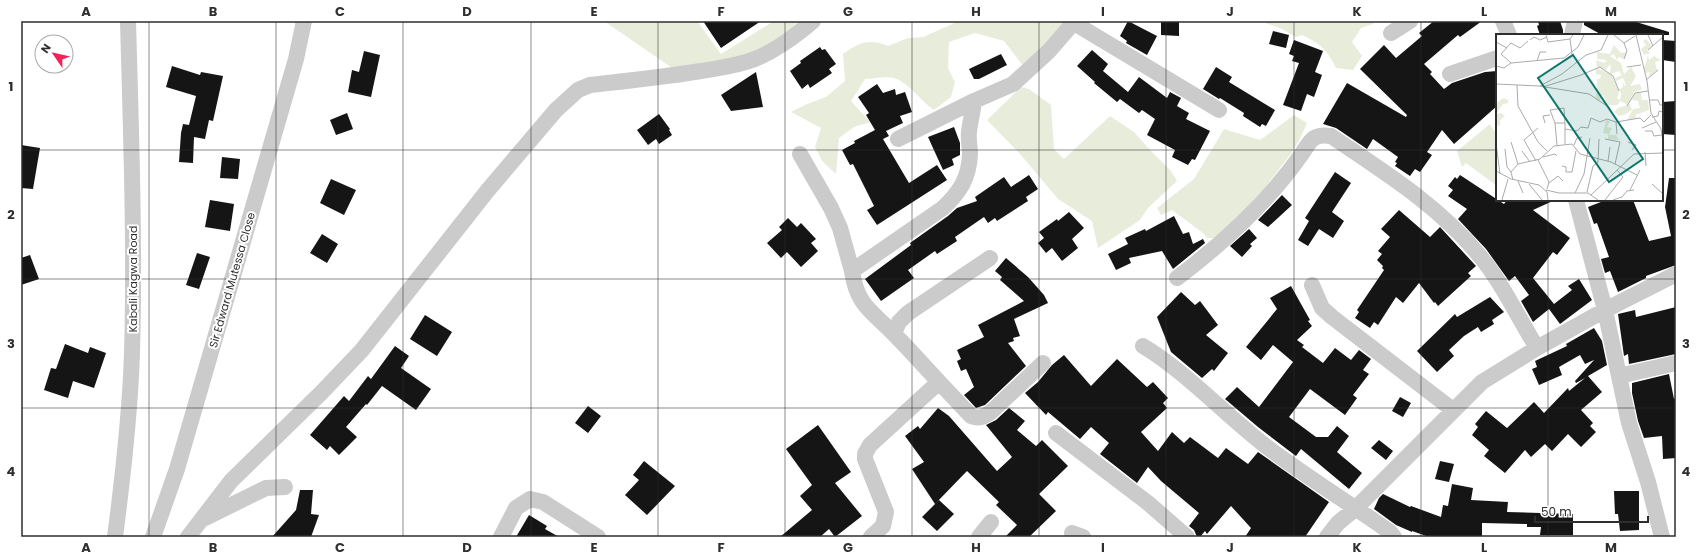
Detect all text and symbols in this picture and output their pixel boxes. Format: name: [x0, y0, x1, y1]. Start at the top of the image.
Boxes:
text: A: [81, 2, 91, 21]
text: B: [209, 2, 218, 21]
text: C: [335, 2, 345, 21]
text: D: [462, 2, 472, 21]
text: E: [590, 2, 598, 21]
text: F: [717, 2, 725, 21]
text: G: [843, 2, 853, 21]
text: H: [971, 2, 981, 21]
text: I: [1101, 2, 1105, 21]
text: J: [1226, 2, 1234, 21]
text: K: [1352, 2, 1362, 21]
text: L: [1481, 2, 1487, 21]
text: M: [1605, 2, 1617, 21]
north arrow: [34, 34, 74, 74]
inset map: [1496, 34, 1663, 201]
text: N: [37, 41, 55, 56]
text: 1: [9, 77, 13, 96]
text: 1: [1684, 77, 1688, 96]
text: 2: [7, 205, 15, 224]
text: 2: [1682, 205, 1690, 224]
street label: Sir Edward Mutessa Close: [205, 210, 259, 350]
street label: Kabali Kagwa Road: [125, 226, 141, 332]
text: 3: [7, 334, 15, 353]
text: 3: [1682, 334, 1690, 353]
text: 4: [7, 462, 16, 481]
text: 4: [1682, 462, 1691, 481]
scale bar: [1535, 498, 1648, 524]
text: 50 m: [1541, 503, 1572, 520]
text: A: [81, 538, 91, 557]
text: B: [209, 538, 218, 557]
text: C: [335, 538, 345, 557]
text: D: [462, 538, 472, 557]
text: E: [590, 538, 598, 557]
text: F: [717, 538, 725, 557]
text: G: [843, 538, 853, 557]
text: H: [971, 538, 981, 557]
text: I: [1101, 538, 1105, 557]
text: J: [1226, 538, 1234, 557]
text: K: [1352, 538, 1362, 557]
text: L: [1481, 538, 1487, 557]
text: M: [1605, 538, 1617, 557]

